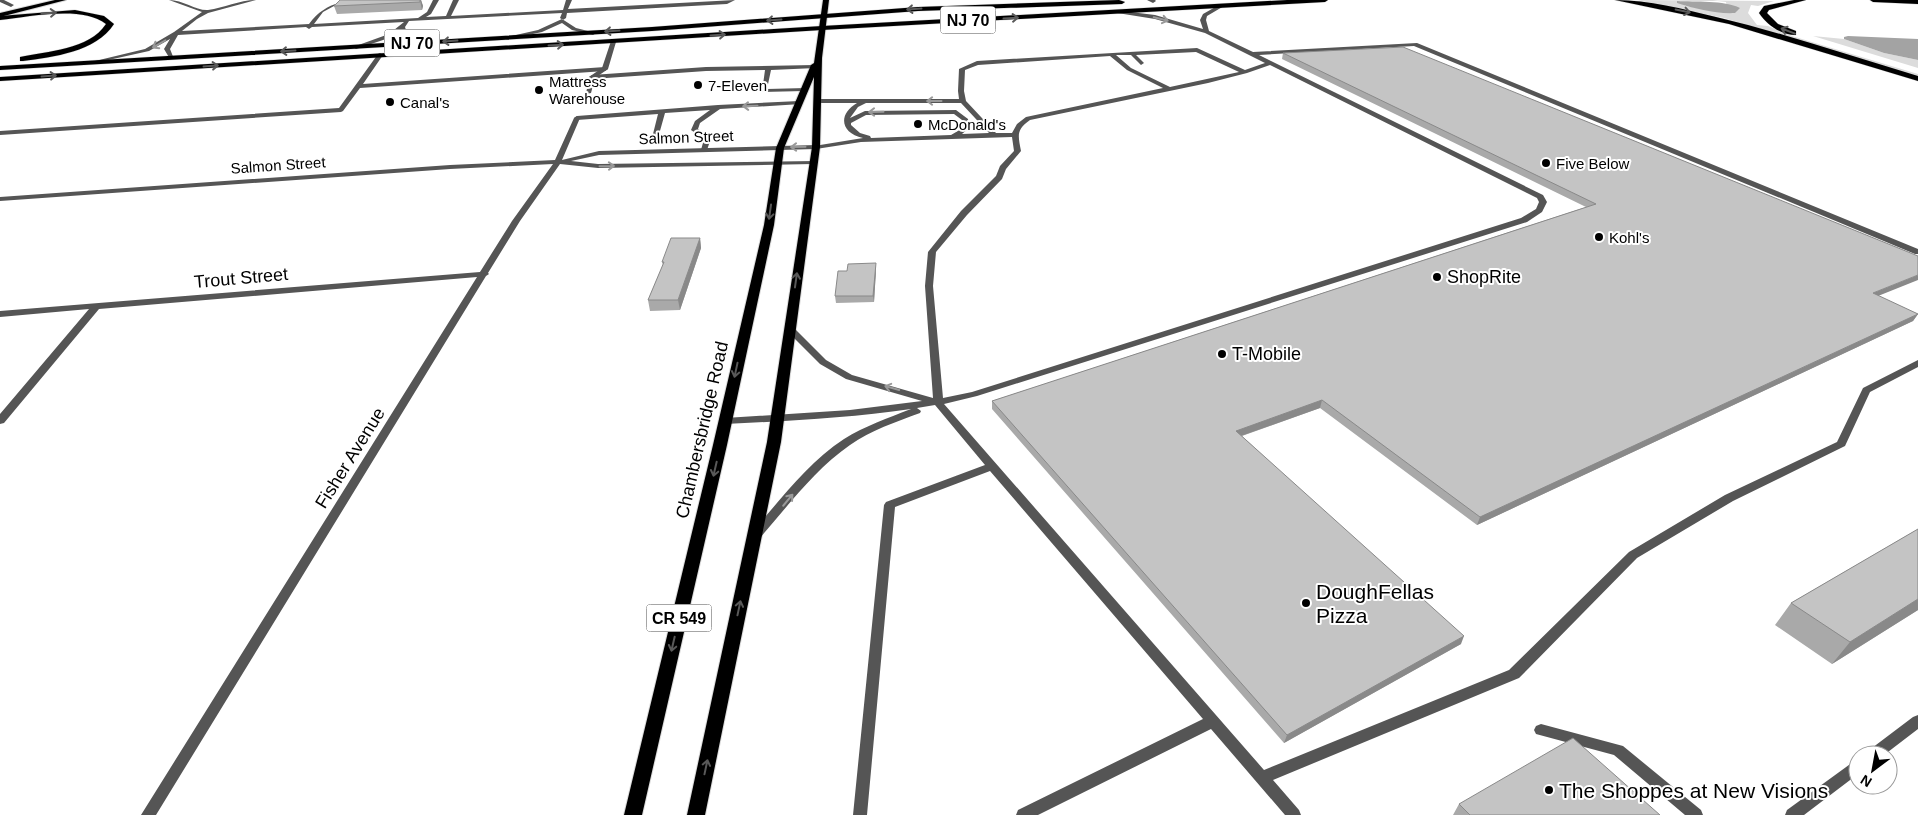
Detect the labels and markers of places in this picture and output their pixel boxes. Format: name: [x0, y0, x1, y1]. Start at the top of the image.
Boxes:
place label: Mattress Warehouse: [549, 73, 625, 107]
place label: 7-Eleven: [708, 77, 767, 94]
marker: 7-Eleven: [692, 79, 704, 91]
marker: Mattress Warehouse: [533, 84, 545, 96]
place label: Canal's: [400, 94, 450, 111]
marker: Canal's: [384, 96, 396, 108]
place label: McDonald's: [928, 116, 1006, 133]
marker: McDonald's: [912, 118, 924, 130]
place label: Five Below: [1556, 155, 1630, 172]
marker: Five Below: [1540, 157, 1552, 169]
place label: Kohl's: [1609, 229, 1649, 246]
marker: Kohl's: [1593, 231, 1605, 243]
place label: ShopRite: [1447, 267, 1521, 287]
marker: ShopRite: [1431, 271, 1443, 283]
place label: T-Mobile: [1232, 344, 1301, 364]
marker: T-Mobile: [1216, 348, 1228, 360]
place label: DoughFellas Pizza: [1316, 580, 1434, 627]
marker: DoughFellas Pizza: [1300, 597, 1312, 609]
place label: The Shoppes at New Visions: [1559, 779, 1828, 802]
marker: The Shoppes at New Visions: [1543, 784, 1555, 796]

